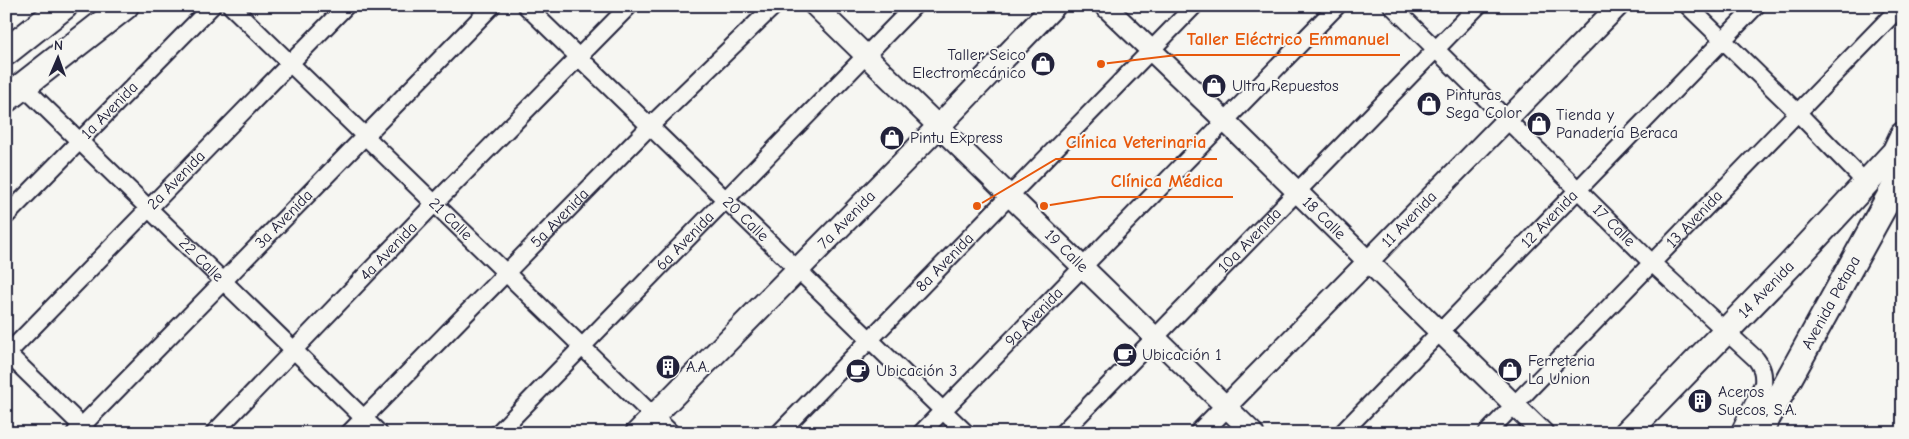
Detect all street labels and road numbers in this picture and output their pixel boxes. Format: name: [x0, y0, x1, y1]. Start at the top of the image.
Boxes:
street label: 1a Avenida: [78, 78, 142, 143]
street label: 2a Avenida: [144, 147, 209, 213]
street label: 5a Avenida: [527, 185, 593, 251]
street label: 3a Avenida: [251, 186, 316, 252]
street label: 7a Avenida: [814, 187, 879, 253]
street label: 12 Avenida: [1518, 187, 1581, 252]
street label: 13 Avenida: [1663, 187, 1726, 251]
street label: 11 Avenida: [1378, 188, 1440, 251]
street label: 20 Calle: [719, 193, 772, 245]
street label: 18 Calle: [1299, 193, 1349, 243]
street label: 21 Calle: [425, 194, 476, 244]
street label: 17 Calle: [1589, 201, 1639, 250]
street label: 10a Avenida: [1214, 204, 1285, 276]
street label: 6a Avenida: [652, 208, 718, 274]
street label: 4a Avenida: [356, 218, 421, 284]
street label: 19 Calle: [1041, 226, 1092, 276]
street label: 8a Avenida: [912, 229, 977, 295]
street label: 22 Calle: [175, 234, 227, 286]
street label: Avenida Petapa: [1798, 253, 1864, 352]
street label: 14 Avenida: [1735, 257, 1798, 322]
street label: 9a Avenida: [1001, 284, 1067, 350]

